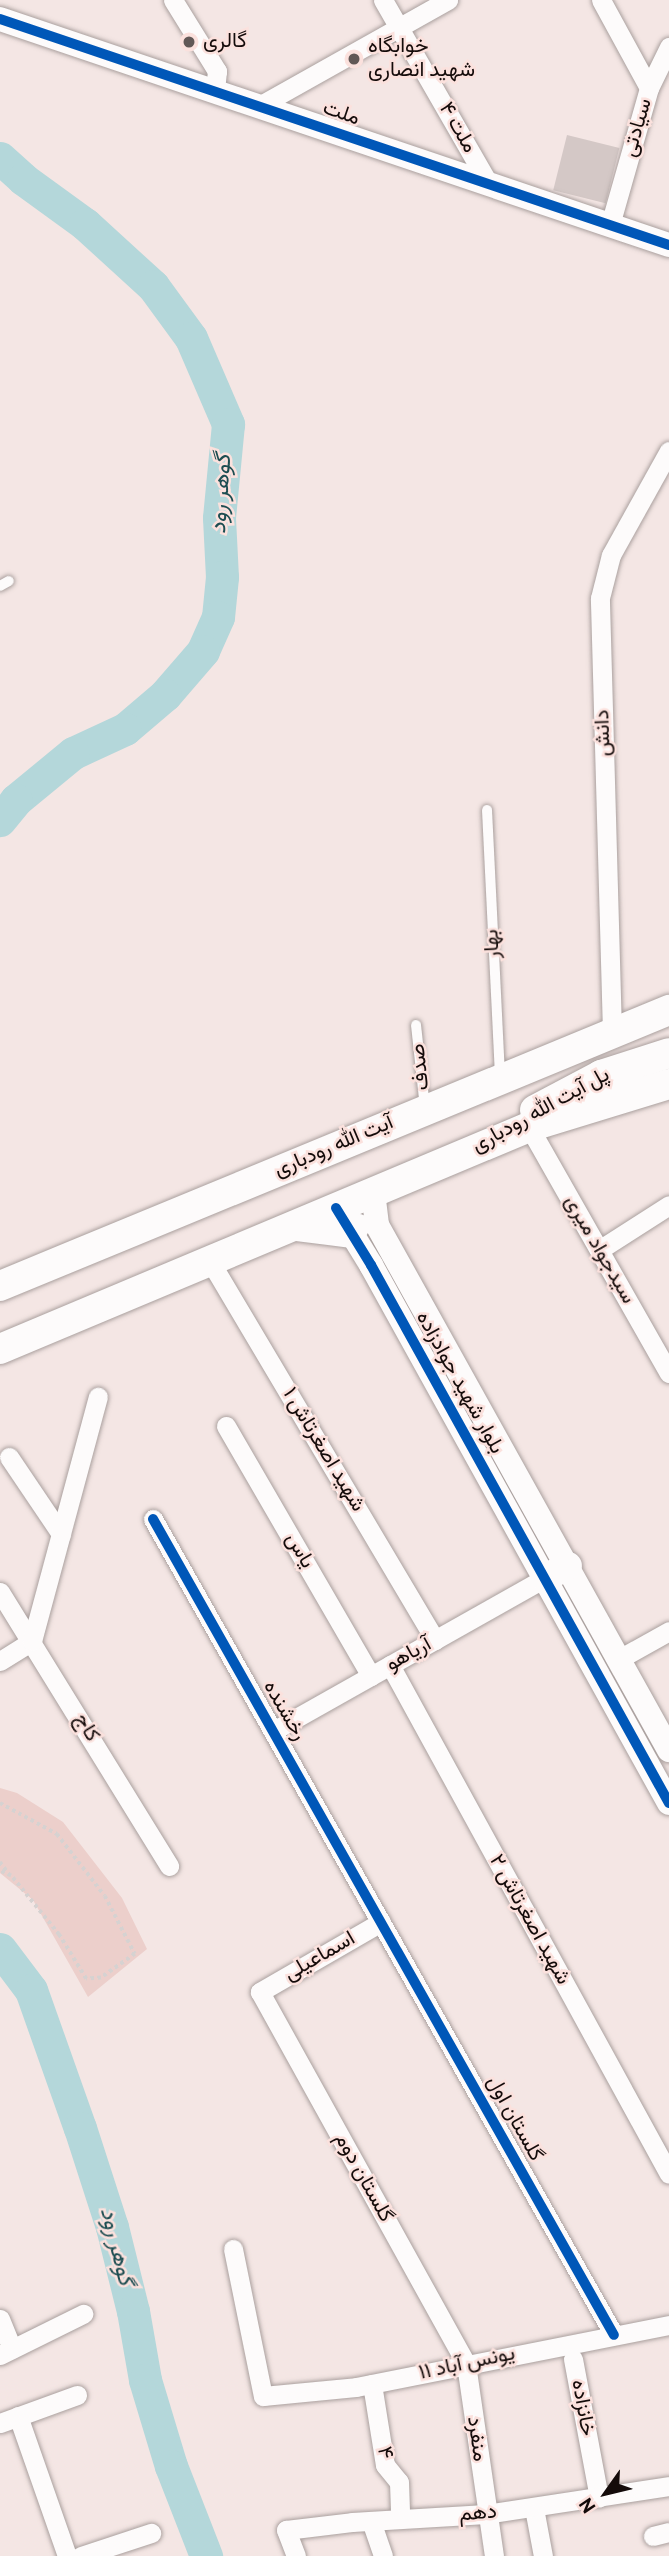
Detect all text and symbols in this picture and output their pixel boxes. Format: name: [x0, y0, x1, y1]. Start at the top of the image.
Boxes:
place label: گالری: [203, 29, 247, 55]
marker: گالری: [181, 34, 197, 50]
place label: خوابگاه شهید انصاری: [368, 34, 475, 84]
marker: خوابگاه شهید انصاری: [346, 51, 362, 67]
street label: ملت: [319, 96, 363, 132]
street label: سیادتی: [618, 96, 658, 160]
street label: ملت ۴: [433, 98, 481, 158]
water label: گوهر رود: [206, 453, 240, 535]
street label: دانش: [591, 709, 617, 757]
street label: بهار: [480, 929, 506, 959]
street label: صدف: [406, 1042, 436, 1092]
street label: پل آیت الله رودباری: [468, 1063, 614, 1159]
street label: آیت الله رودباری: [271, 1111, 397, 1183]
street label: سیدجواد میری: [558, 1191, 640, 1309]
street label: بلوار شهید جوادزاده: [410, 1307, 508, 1459]
street label: شهید اصغرتاش ۱: [276, 1383, 370, 1517]
street label: یاس: [279, 1529, 319, 1573]
street label: آریاهو: [382, 1632, 436, 1678]
street label: رخشنده: [257, 1676, 311, 1746]
street label: کاج: [68, 1709, 104, 1747]
street label: شهید اصغرتاش ۲: [483, 1850, 575, 1990]
street label: اسماعیلی: [280, 1927, 360, 1987]
street label: گلستان اول: [480, 2072, 548, 2166]
street label: گلستان دوم: [328, 2129, 398, 2227]
water label: گوهر رود: [92, 2205, 138, 2289]
street label: یونس آباد ۱۱: [417, 2342, 517, 2386]
street label: خانزاده: [565, 2378, 599, 2438]
street label: منفرد: [460, 2415, 492, 2463]
street label: ۴: [370, 2444, 398, 2462]
north arrow: [571, 2458, 641, 2528]
text: N: [575, 2492, 602, 2517]
street label: دهم: [458, 2500, 498, 2528]

